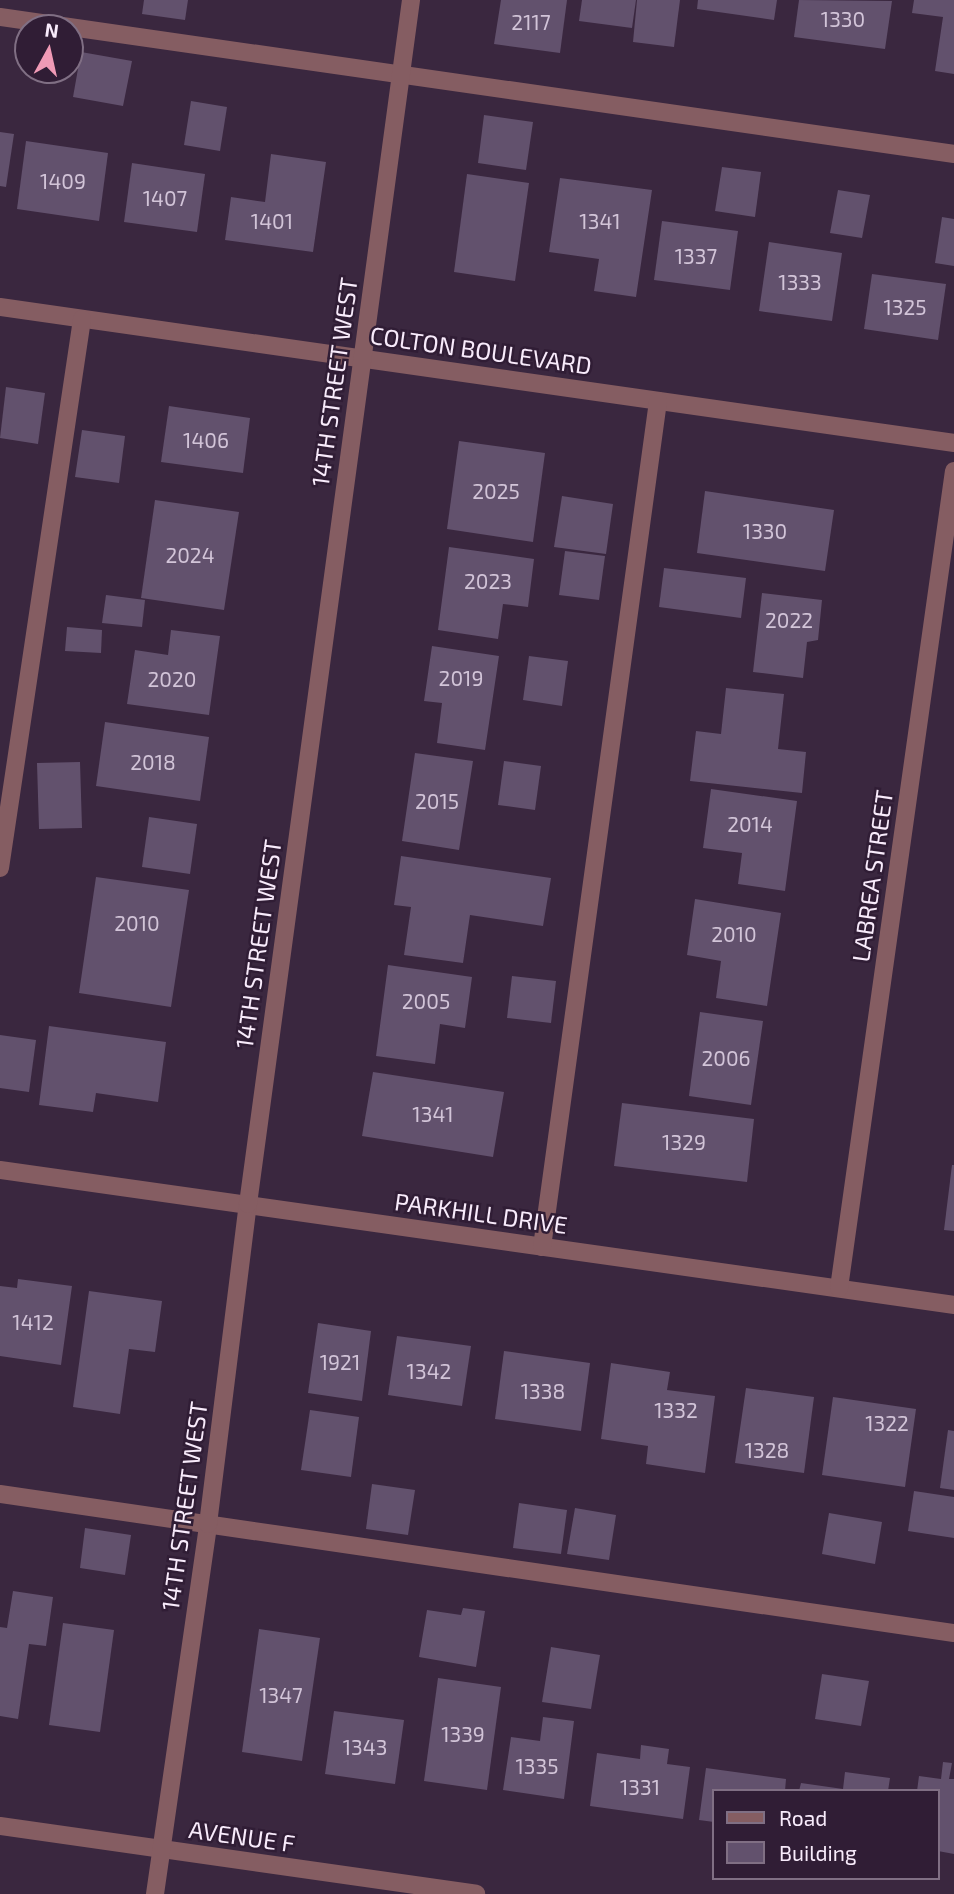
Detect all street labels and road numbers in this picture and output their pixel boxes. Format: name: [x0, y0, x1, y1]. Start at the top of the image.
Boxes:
street label: 14TH STREET WEST: [305, 275, 363, 489]
street label: COLTON BOULEVARD: [368, 320, 594, 380]
street label: LABREA STREET: [846, 788, 898, 964]
street label: 14TH STREET WEST: [229, 837, 287, 1051]
street label: PARKHILL DRIVE: [392, 1187, 570, 1239]
street label: 14TH STREET WEST: [155, 1399, 213, 1613]
street label: AVENUE F: [187, 1814, 297, 1858]

